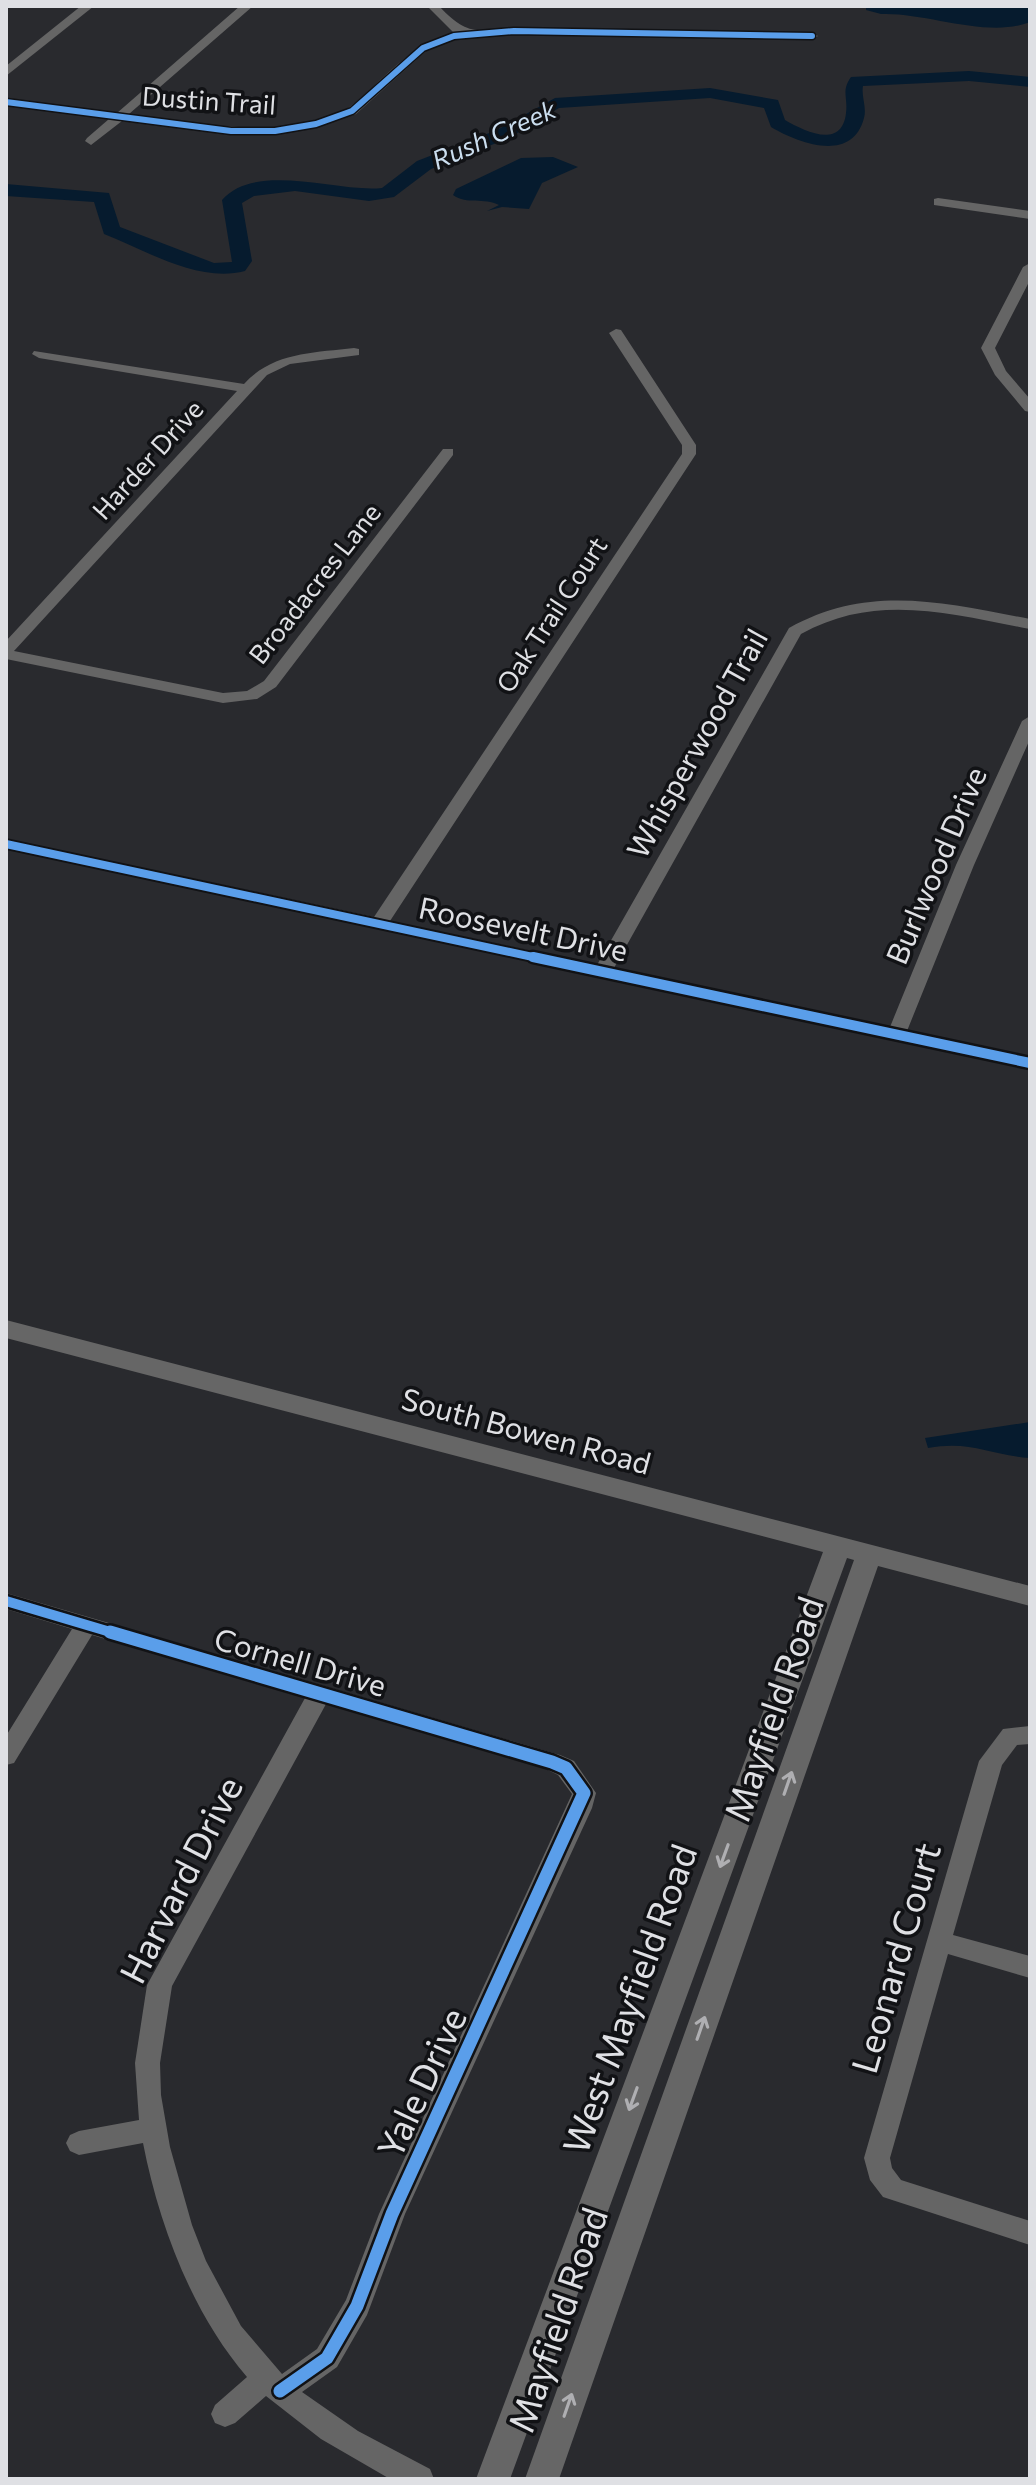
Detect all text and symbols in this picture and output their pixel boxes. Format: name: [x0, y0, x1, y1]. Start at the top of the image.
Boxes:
street label: Dustin Trail: [141, 79, 277, 120]
water label: Rush Creek: [426, 92, 561, 175]
street label: Harder Drive: [85, 393, 209, 525]
street label: Broadacres Lane: [242, 497, 386, 669]
street label: Oak Trail Court: [489, 531, 613, 698]
street label: Whisperwood Trail: [617, 622, 774, 864]
street label: Burlwood Drive: [877, 761, 993, 969]
street label: Roosevelt Drive: [416, 887, 631, 968]
street label: South Bowen Road: [398, 1379, 655, 1481]
street label: Mayfield Road: [713, 1590, 831, 1826]
street label: Cornell Drive: [211, 1618, 391, 1703]
street label: Harvard Drive: [108, 1769, 250, 1990]
one-way arrow: [782, 1771, 796, 1796]
street label: Leonard Court: [840, 1837, 948, 2078]
street label: West Mayfield Road: [552, 1838, 704, 2159]
one-way arrow: [715, 1843, 730, 1868]
street label: Yale Drive: [366, 2000, 474, 2164]
one-way arrow: [695, 2016, 710, 2041]
one-way arrow: [625, 2087, 639, 2111]
street label: Mayfield Road: [497, 2201, 615, 2437]
one-way arrow: [562, 2394, 576, 2418]

